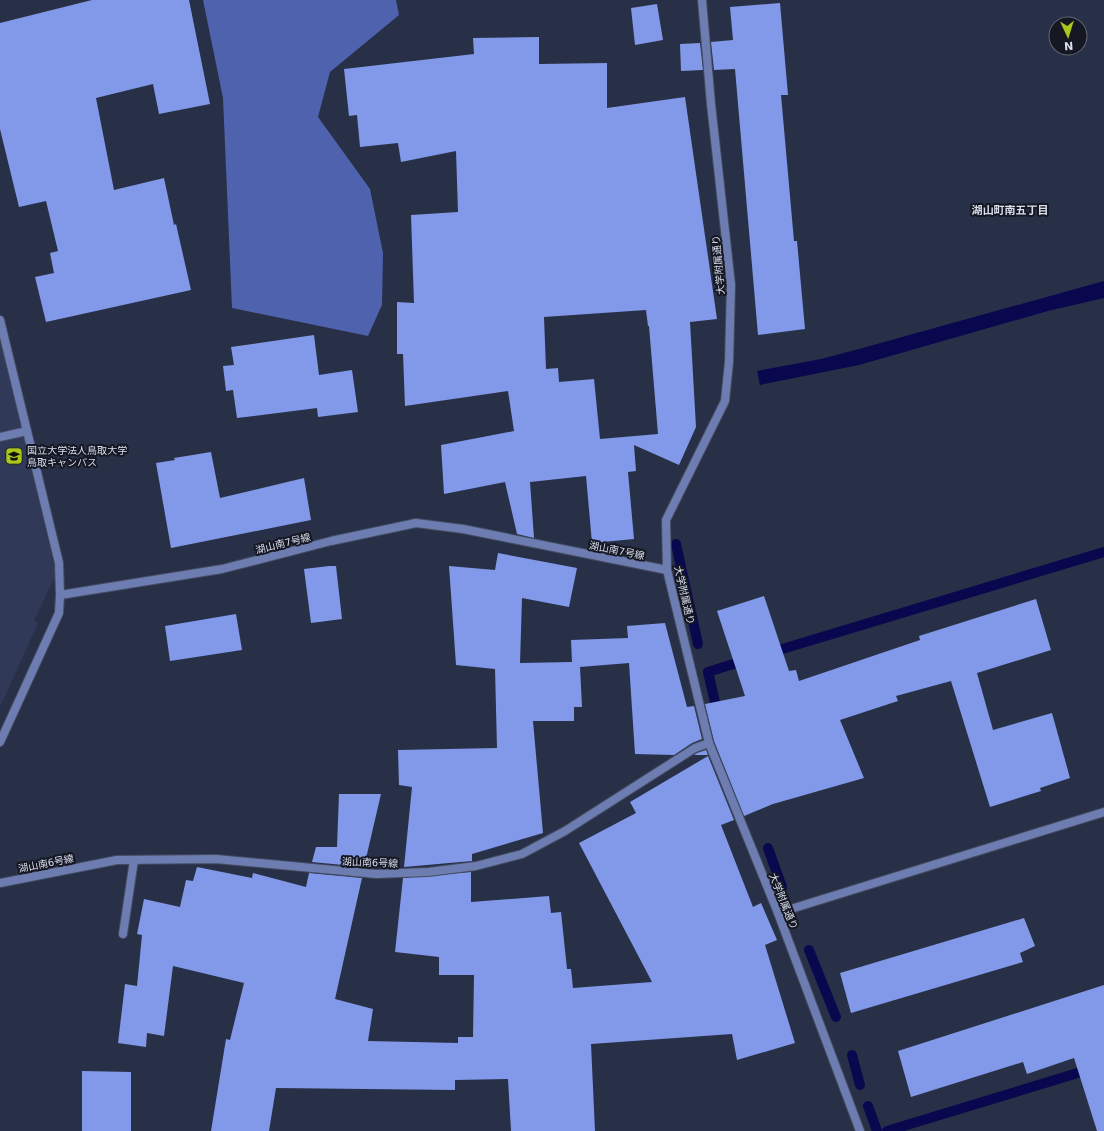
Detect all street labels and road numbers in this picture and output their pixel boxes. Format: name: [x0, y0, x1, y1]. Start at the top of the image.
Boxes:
street label: 大学附属通り: [710, 235, 727, 295]
street label: 湖山南7号線: [254, 531, 312, 556]
street label: 湖山南7号線: [588, 540, 646, 561]
street label: 大学附属通り: [672, 565, 697, 626]
street label: 湖山南6号線: [17, 853, 75, 874]
street label: 湖山南6号線: [342, 856, 398, 869]
street label: 大学附属通り: [767, 871, 800, 931]

